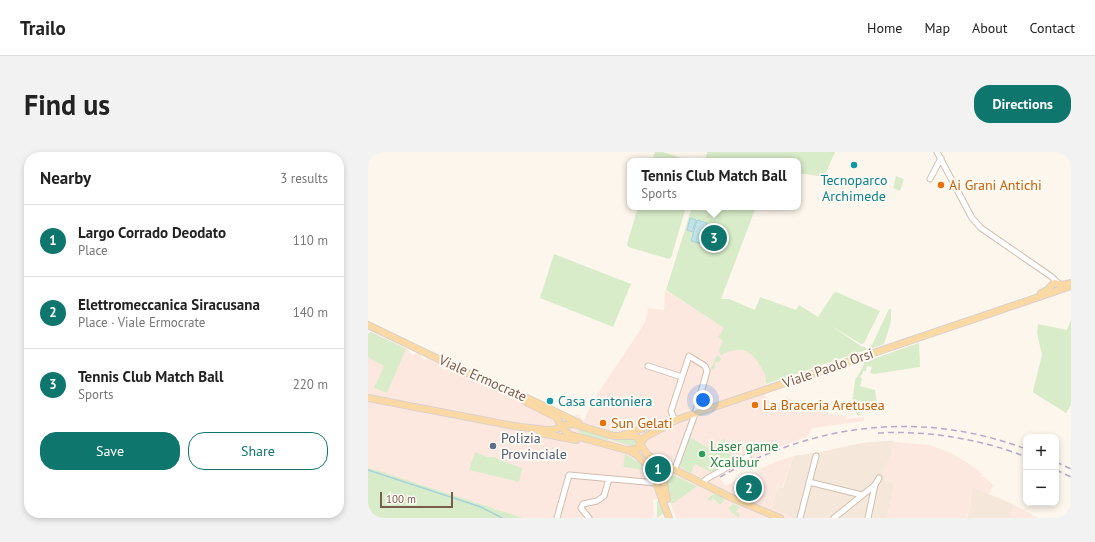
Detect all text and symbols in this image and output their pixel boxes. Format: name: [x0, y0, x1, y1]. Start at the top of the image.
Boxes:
text: Trailo: [20, 16, 66, 40]
text: Home: [867, 19, 902, 37]
text: Map: [924, 19, 950, 37]
text: About: [972, 19, 1008, 37]
text: Contact: [1030, 19, 1075, 37]
button: Directions: [974, 85, 1071, 123]
text: Find us: [24, 86, 110, 123]
popup: [627, 158, 801, 210]
marker: Tecnoparco Archimede: [849, 160, 859, 170]
text: Tennis Club Match Ball: [641, 166, 787, 185]
text: Nearby: [40, 167, 91, 189]
text: 3 results: [280, 170, 328, 187]
place label: Tecnoparco Archimede: [820, 171, 888, 205]
place label: Ai Grani Antichi: [949, 176, 1042, 194]
marker: Ai Grani Antichi: [936, 180, 946, 190]
text: Sports: [641, 185, 677, 202]
text: Largo Corrado Deodato: [78, 223, 226, 242]
pin: 3: [701, 223, 727, 253]
text: 1: [49, 232, 57, 249]
text: 110 m: [293, 232, 328, 249]
text: Place: [78, 242, 108, 259]
text: Elettromeccanica Siracusana: [78, 295, 260, 314]
text: 2: [49, 304, 57, 321]
text: 140 m: [293, 304, 328, 321]
text: Place · Viale Ermocrate: [78, 314, 205, 331]
street label: Viale Paolo Orsi: [779, 344, 876, 392]
street label: Viale Ermocrate: [435, 350, 530, 405]
text: Tennis Club Match Ball: [78, 367, 223, 386]
text: 3: [49, 376, 57, 393]
text: 220 m: [293, 376, 328, 393]
text: Sports: [78, 386, 114, 403]
your location: [693, 390, 713, 410]
place label: Casa cantoniera: [558, 392, 653, 410]
marker: Casa cantoniera: [545, 396, 555, 406]
place label: La Braceria Aretusea: [763, 396, 885, 414]
marker: La Braceria Aretusea: [750, 400, 760, 410]
place label: Sun Gelati: [611, 414, 673, 432]
marker: Sun Gelati: [598, 418, 608, 428]
place label: Polizia Provinciale: [501, 429, 567, 463]
button: Save: [40, 432, 180, 470]
button: Share: [188, 432, 328, 470]
map controls: [1023, 434, 1059, 506]
button: +: [1023, 434, 1059, 470]
place label: Laser game Xcalibur: [710, 437, 778, 471]
marker: Polizia Provinciale: [488, 441, 498, 451]
marker: Laser game Xcalibur: [697, 449, 707, 459]
pin: 1: [645, 454, 671, 484]
button: −: [1023, 470, 1059, 506]
pin: 2: [736, 473, 762, 503]
scale bar: [380, 490, 453, 509]
text: 100 m: [386, 492, 416, 506]

